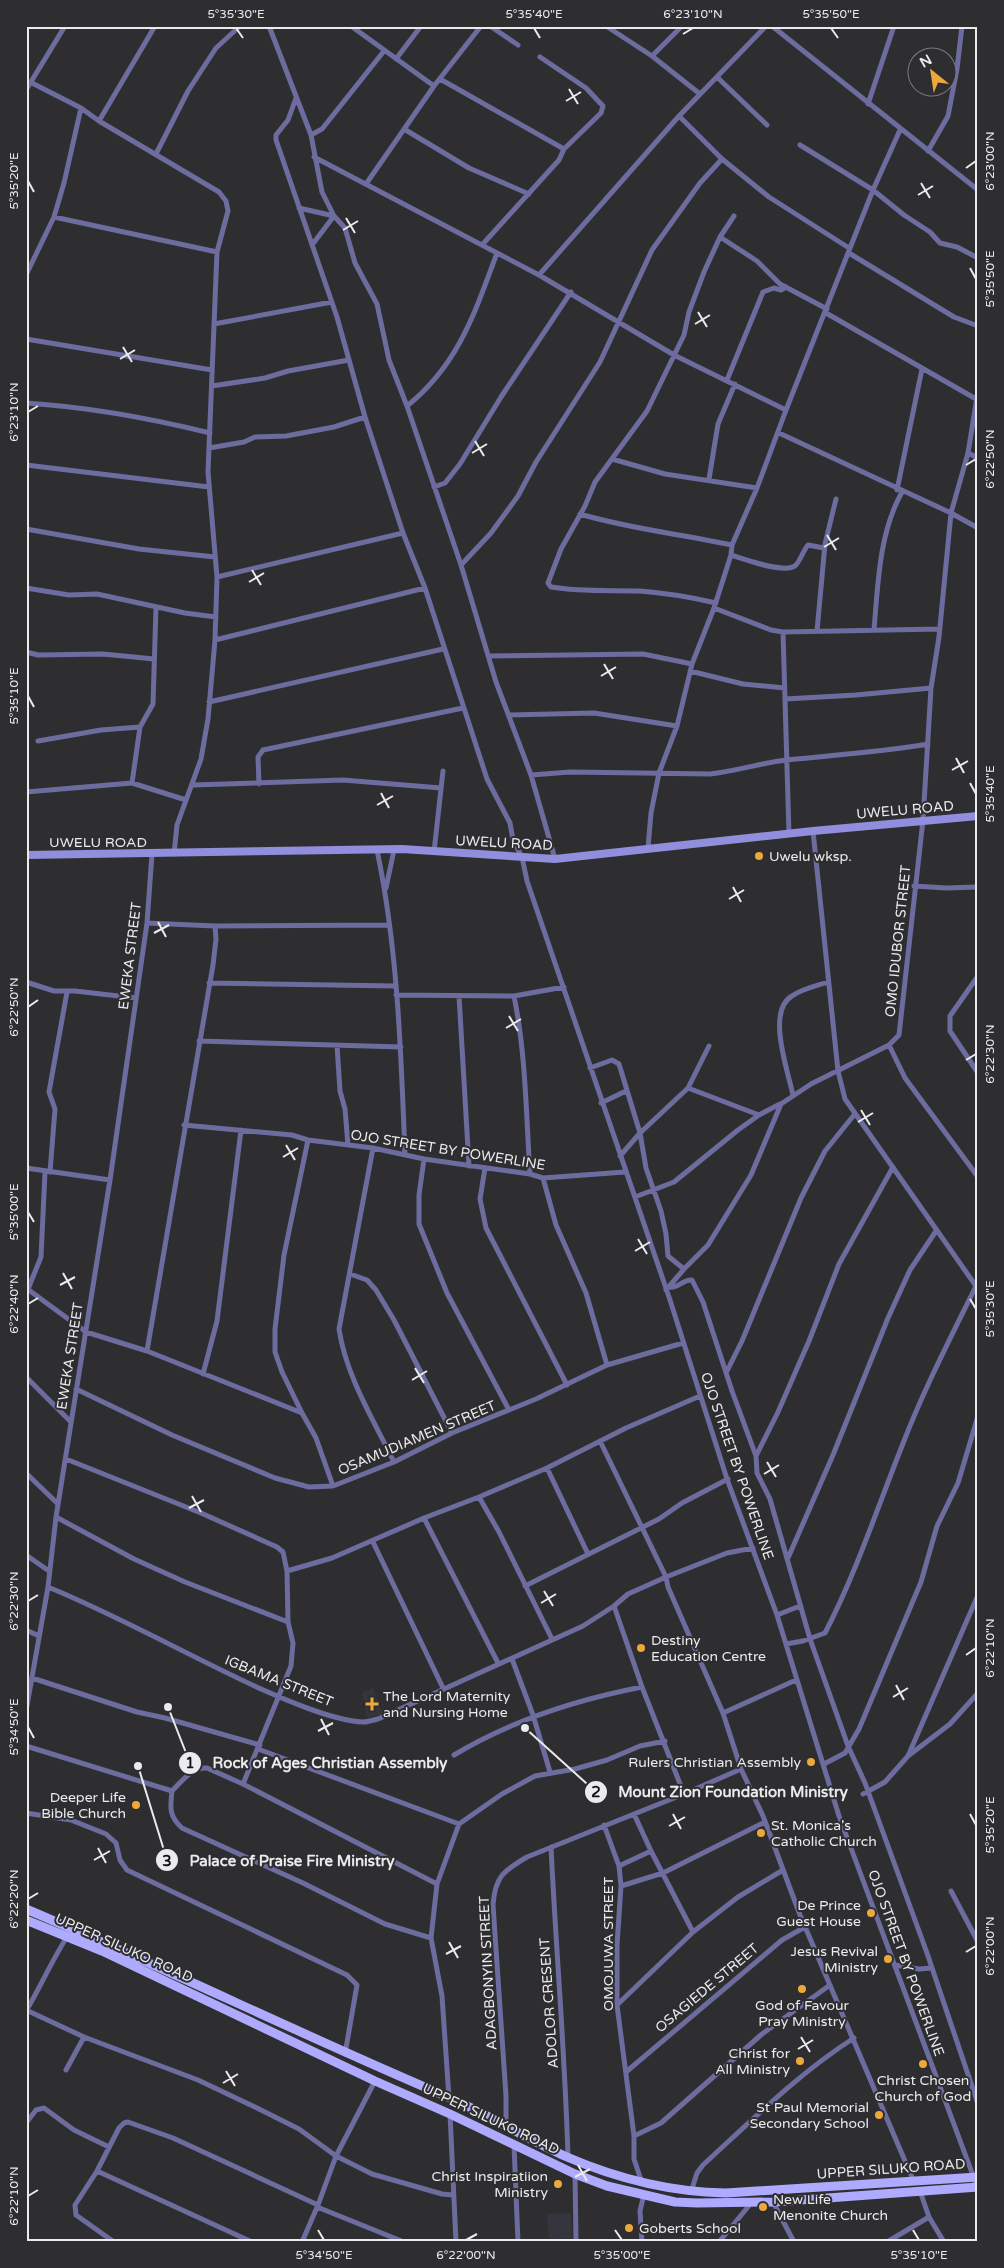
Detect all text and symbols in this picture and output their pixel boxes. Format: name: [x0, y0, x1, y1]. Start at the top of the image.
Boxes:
text: 5°35'30"E: [207, 7, 265, 21]
text: 5°35'40"E: [505, 7, 563, 21]
text: 6°23'10"N: [663, 7, 723, 21]
text: 5°35'50"E: [802, 7, 860, 21]
north arrow: [906, 48, 956, 98]
text: N: [917, 51, 935, 71]
text: 6°23'00"N: [983, 131, 997, 191]
text: 5°35'20"E: [7, 152, 21, 210]
text: 5°35'50"E: [983, 250, 997, 308]
text: 6°23'10"N: [7, 382, 21, 442]
text: 6°22'50"N: [983, 429, 997, 489]
text: 5°35'10"E: [7, 667, 21, 725]
text: 5°35'40"E: [983, 765, 997, 823]
street label: UWELU ROAD: [856, 797, 954, 823]
street label: UWELU ROAD: [455, 832, 553, 854]
street label: UWELU ROAD: [49, 834, 147, 851]
place label: Uwelu wksp.: [769, 848, 852, 865]
marker: Uwelu wksp.: [753, 850, 765, 862]
street label: OMO IDUBOR STREET: [882, 864, 914, 1018]
street label: EWEKA STREET: [115, 901, 145, 1011]
text: 6°22'50"N: [7, 977, 21, 1037]
text: 6°22'30"N: [983, 1024, 997, 1084]
street label: OJO STREET BY POWERLINE: [349, 1126, 547, 1174]
text: 5°35'00"E: [7, 1183, 21, 1241]
text: 6°22'40"N: [7, 1274, 21, 1334]
text: 5°35'30"E: [983, 1280, 997, 1338]
street label: EWEKA STREET: [53, 1301, 87, 1411]
street label: OJO STREET BY POWERLINE: [697, 1370, 777, 1562]
street label: OSAMUDIAMEN STREET: [336, 1397, 499, 1479]
text: 6°22'30"N: [7, 1571, 21, 1631]
text: 6°22'10"N: [983, 1618, 997, 1678]
place label: Destiny Education Centre: [651, 1632, 766, 1665]
marker: Destiny Education Centre: [635, 1642, 647, 1654]
street label: IGBAMA STREET: [222, 1652, 336, 1711]
place label: The Lord Maternity and Nursing Home: [383, 1688, 511, 1721]
marker: The Lord Maternity and Nursing Home: [365, 1697, 379, 1711]
text: 5°34'50"E: [7, 1698, 21, 1756]
callout: Rock of Ages Christian Assembly: [178, 1748, 458, 1778]
text: 1: [185, 1754, 195, 1772]
text: Rock of Ages Christian Assembly: [213, 1754, 447, 1773]
place label: Rulers Christian Assembly: [628, 1754, 801, 1771]
marker: Rulers Christian Assembly: [805, 1756, 817, 1768]
callout: Mount Zion Foundation Ministry: [583, 1777, 858, 1807]
text: 2: [591, 1783, 601, 1801]
text: Mount Zion Foundation Ministry: [618, 1783, 848, 1802]
place label: Deeper Life Bible Church: [41, 1789, 126, 1822]
text: 5°35'20"E: [983, 1796, 997, 1854]
marker: Deeper Life Bible Church: [130, 1799, 142, 1811]
place label: St. Monica's Catholic Church: [771, 1817, 877, 1850]
marker: St. Monica's Catholic Church: [755, 1827, 767, 1839]
callout: Palace of Praise Fire Ministry: [155, 1845, 405, 1875]
text: 3: [162, 1852, 172, 1870]
text: Palace of Praise Fire Ministry: [190, 1852, 394, 1871]
street label: OJO STREET BY POWERLINE: [864, 1867, 948, 2059]
text: 6°22'20"N: [7, 1869, 21, 1929]
street label: OMOJUWA STREET: [600, 1876, 617, 2011]
street label: ADAGBONYIN STREET: [475, 1895, 501, 2051]
place label: De Prince Guest House: [776, 1897, 861, 1930]
marker: De Prince Guest House: [865, 1907, 877, 1919]
street label: UPPER SILUKO ROAD: [52, 1910, 196, 1986]
text: 6°22'00"N: [983, 1916, 997, 1976]
street label: ADOLOR CRESENT: [536, 1936, 562, 2069]
street label: OSAGIEDE STREET: [652, 1939, 763, 2036]
place label: Jesus Revival Ministry: [791, 1943, 878, 1976]
marker: Jesus Revival Ministry: [882, 1953, 894, 1965]
marker: God of Favour Pray Ministry: [796, 1983, 808, 1995]
place label: God of Favour Pray Ministry: [755, 1997, 850, 2030]
place label: Christ for All Ministry: [715, 2045, 791, 2078]
marker: Christ for All Ministry: [794, 2055, 806, 2067]
marker: Christ Chosen Church of God: [917, 2058, 929, 2070]
place label: Christ Chosen Church of God: [875, 2072, 971, 2105]
street label: UPPER SILUKO ROAD: [420, 2080, 562, 2158]
place label: St Paul Memorial Secondary School: [750, 2099, 869, 2132]
marker: St Paul Memorial Secondary School: [873, 2109, 885, 2121]
street label: UPPER SILUKO ROAD: [816, 2155, 966, 2183]
text: 6°22'10"N: [7, 2166, 21, 2226]
place label: Christ Inspiratiion Ministry: [431, 2168, 548, 2201]
marker: Christ Inspiratiion Ministry: [552, 2178, 564, 2190]
place label: New Life Menonite Church: [773, 2191, 888, 2224]
marker: New Life Menonite Church: [757, 2201, 769, 2213]
place label: Goberts School: [639, 2220, 741, 2237]
marker: Goberts School: [623, 2222, 635, 2234]
text: 5°34'50"E: [295, 2248, 353, 2262]
text: 6°22'00"N: [436, 2248, 496, 2262]
text: 5°35'00"E: [593, 2248, 651, 2262]
text: 5°35'10"E: [890, 2248, 948, 2262]

